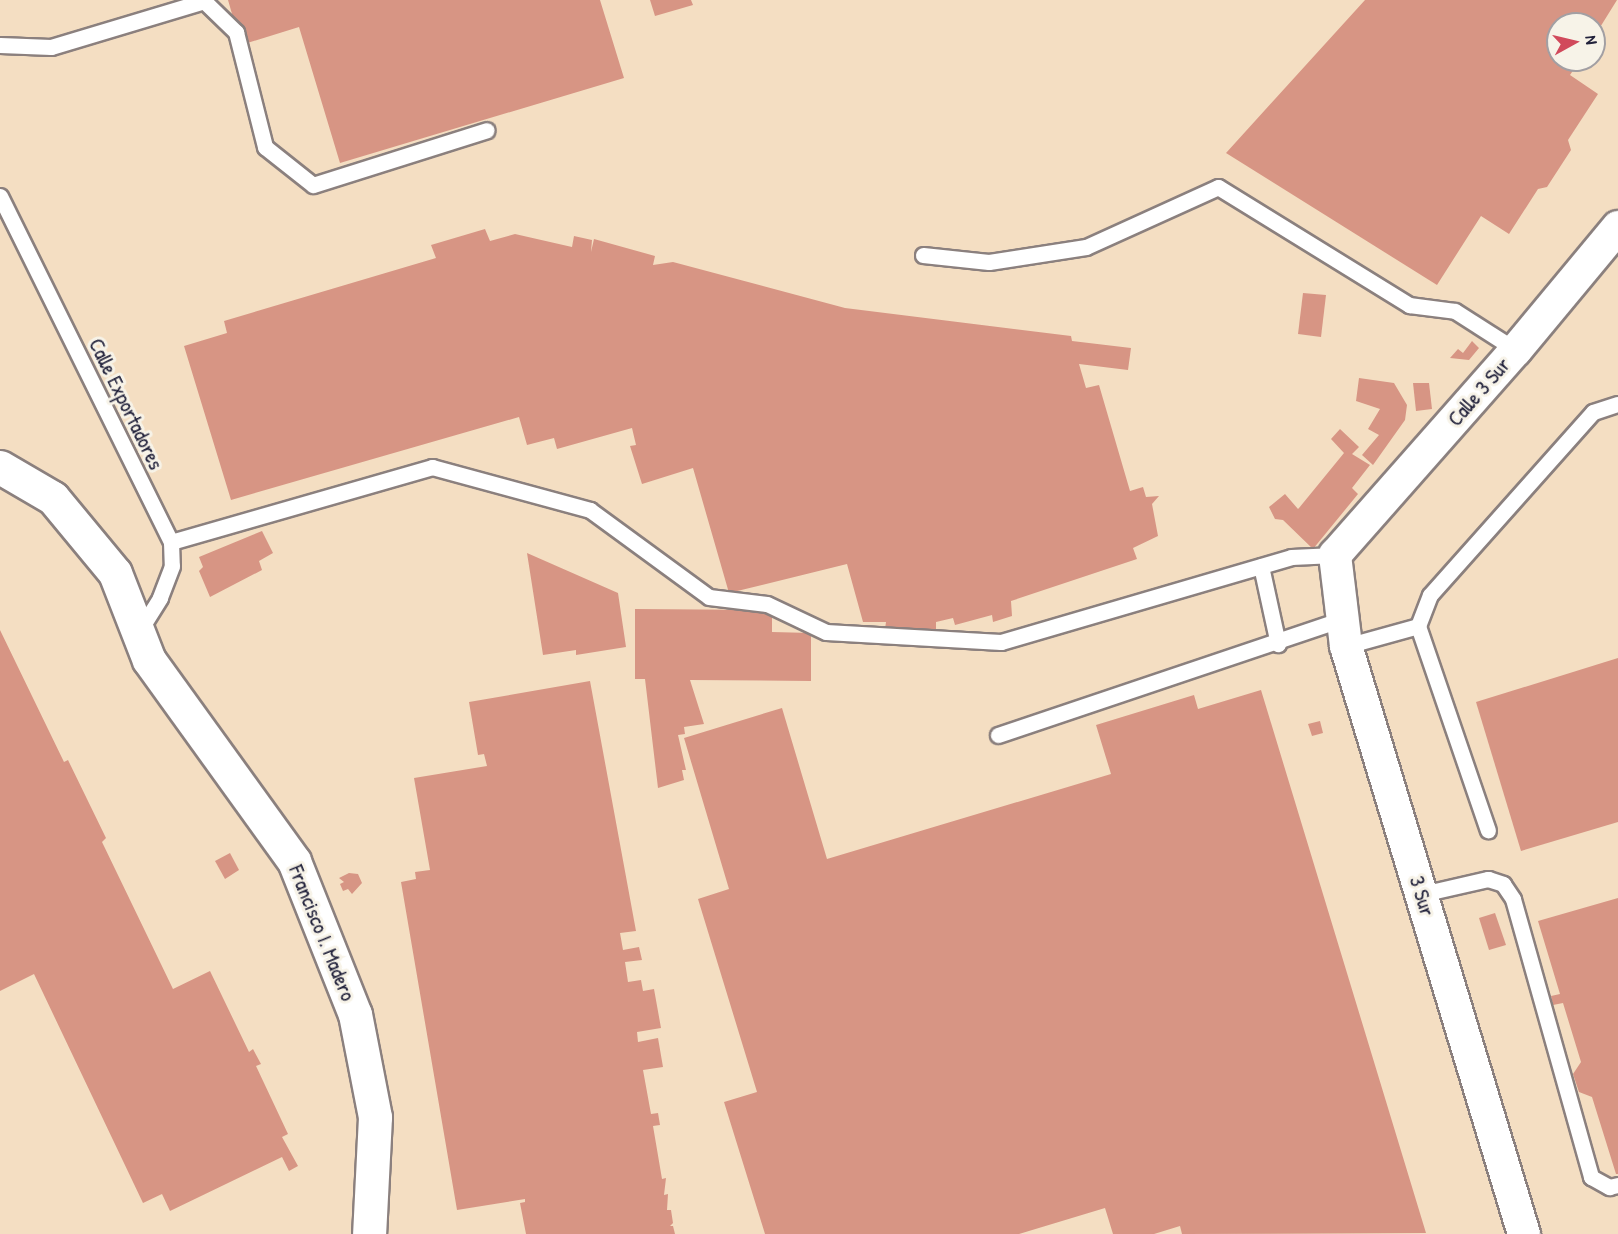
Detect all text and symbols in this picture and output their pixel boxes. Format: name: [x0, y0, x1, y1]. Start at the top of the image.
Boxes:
north arrow: [1546, 12, 1606, 72]
text: N: [1580, 34, 1603, 46]
street label: Calle Exportadores: [83, 334, 169, 474]
street label: Calle 3 Sur: [1442, 353, 1516, 431]
street label: Francisco I. Madero: [283, 861, 361, 1005]
street label: 3 Sur: [1404, 873, 1440, 919]

